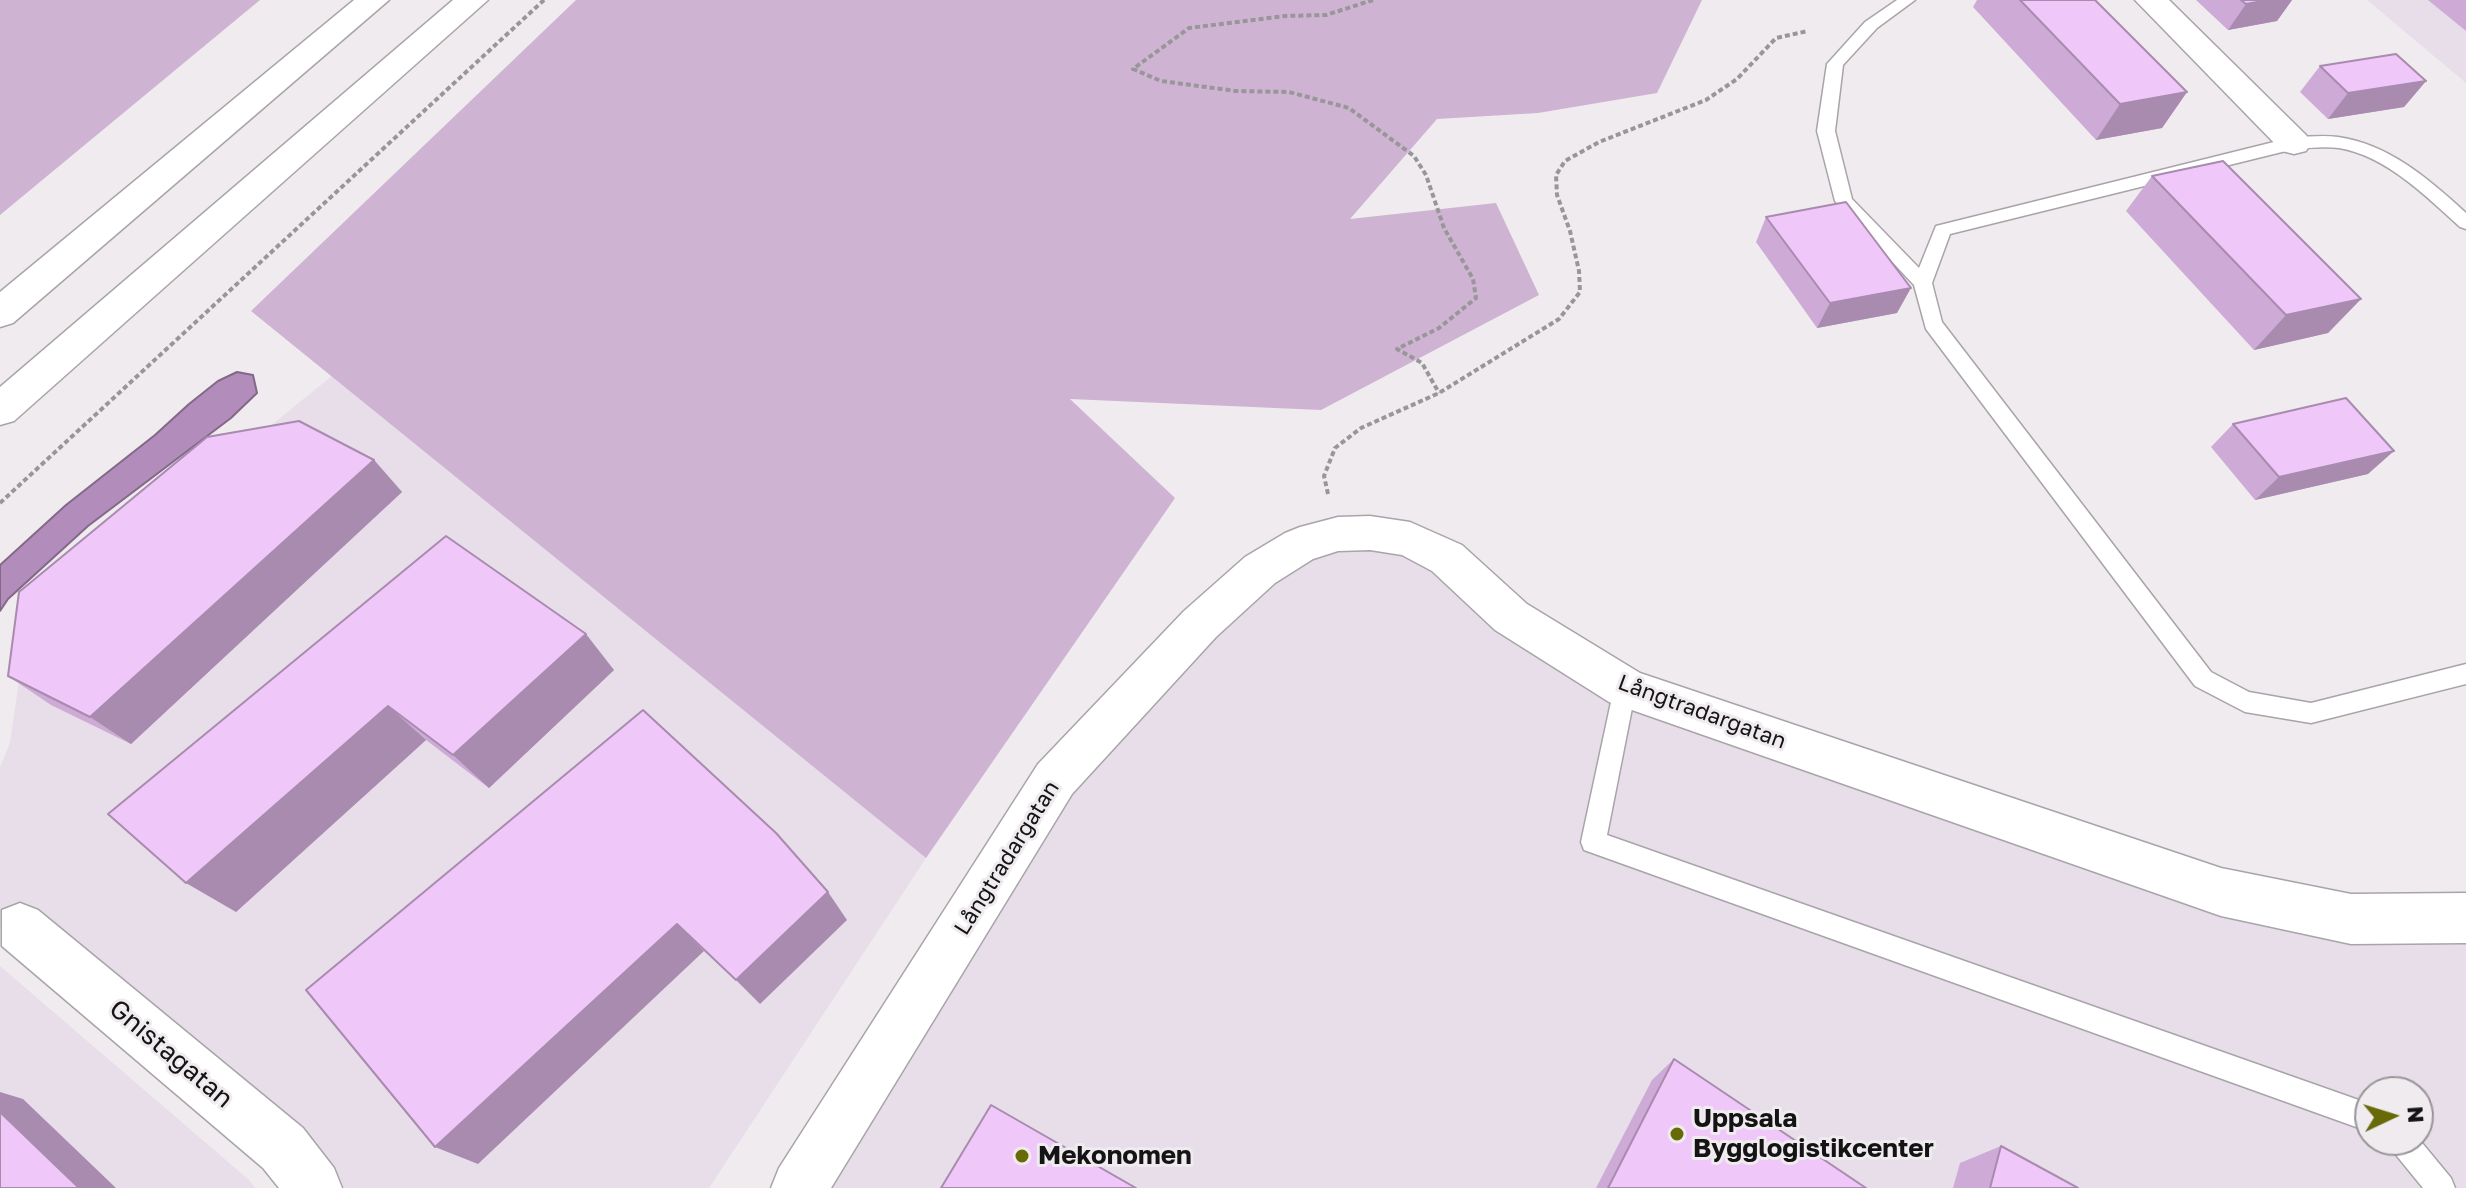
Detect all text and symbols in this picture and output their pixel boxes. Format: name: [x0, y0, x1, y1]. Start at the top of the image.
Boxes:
street label: Långtradargatan: [1614, 669, 1790, 755]
street label: Långtradargatan: [949, 776, 1065, 940]
street label: Gnistagatan: [103, 993, 239, 1115]
north arrow: [2354, 1076, 2434, 1156]
place label: Uppsala Bygglogistikcenter: [1693, 1103, 1934, 1164]
text: N: [2402, 1105, 2430, 1124]
marker: Uppsala Bygglogistikcenter: [1668, 1125, 1686, 1143]
place label: Mekonomen: [1038, 1140, 1192, 1172]
marker: Mekonomen: [1013, 1147, 1031, 1165]

